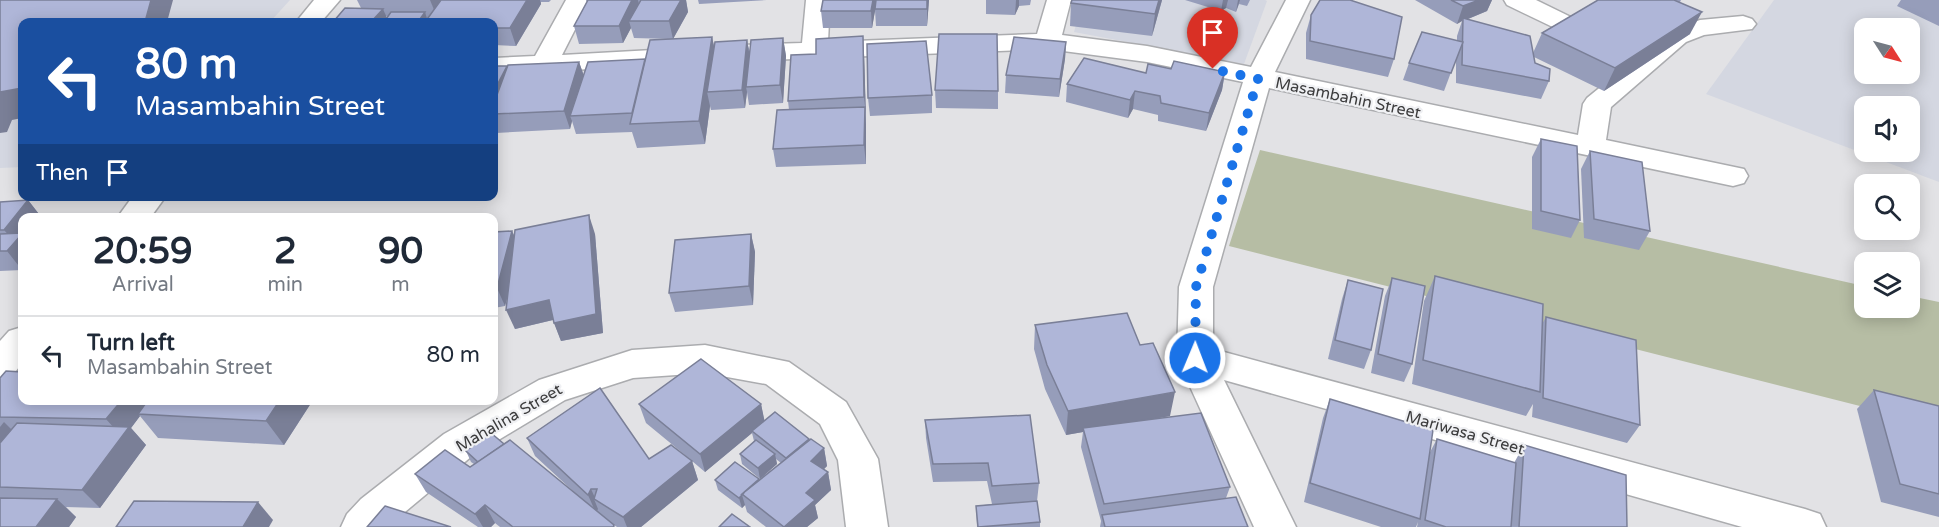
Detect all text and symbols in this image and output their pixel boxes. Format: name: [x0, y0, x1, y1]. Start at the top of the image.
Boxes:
pin: [1187, 7, 1238, 69]
icon: arrive: [1196, 16, 1229, 49]
north arrow: [1854, 18, 1920, 84]
map controls: [1854, 18, 1920, 318]
text: 80 m: [135, 39, 237, 90]
icon: left: [36, 42, 114, 120]
street label: Masambahin Street: [1273, 73, 1423, 123]
text: Masambahin Street: [135, 90, 385, 123]
button: sound: [1854, 96, 1920, 162]
icon: arrive: [101, 156, 134, 189]
text: Then: [36, 160, 89, 186]
button: search: [1854, 174, 1920, 240]
text: 20:59: [93, 230, 193, 273]
text: 2: [274, 230, 297, 273]
text: 90: [378, 230, 423, 273]
button: layers: [1854, 252, 1920, 318]
text: Arrival: [112, 273, 174, 297]
text: min: [268, 273, 303, 297]
text: m: [391, 273, 410, 297]
position arrow: [1163, 326, 1227, 390]
text: Turn left: [87, 330, 175, 356]
icon: left: [36, 339, 69, 372]
text: 80 m: [426, 342, 480, 368]
text: Masambahin Street: [87, 356, 272, 380]
street label: Mahalina Street: [452, 379, 566, 457]
street label: Mariwasa Street: [1403, 406, 1527, 460]

